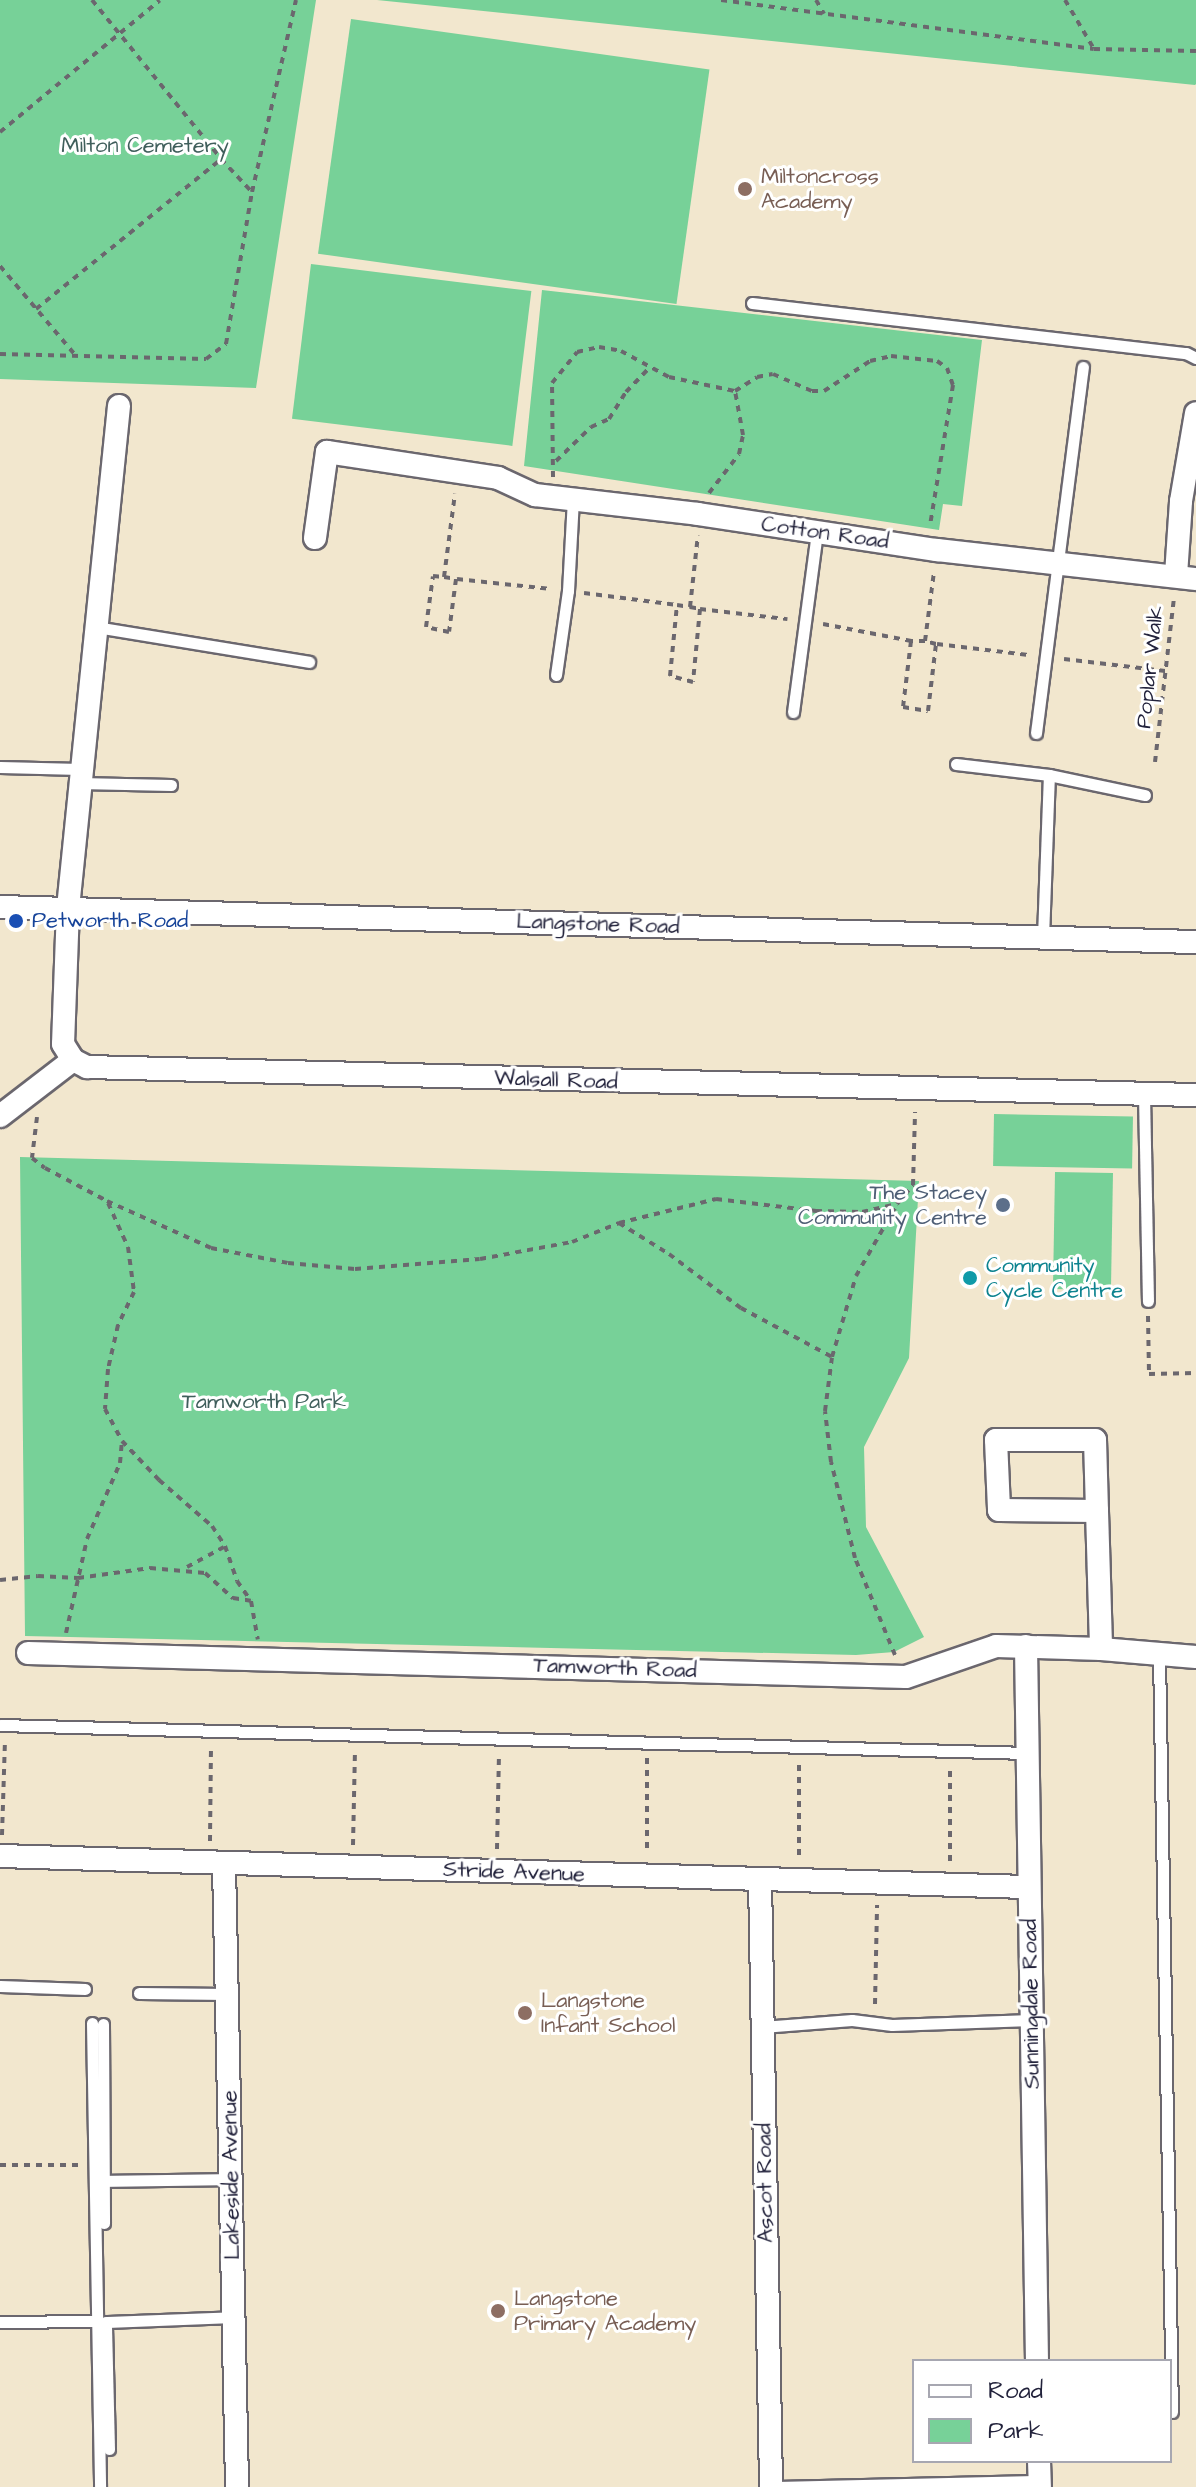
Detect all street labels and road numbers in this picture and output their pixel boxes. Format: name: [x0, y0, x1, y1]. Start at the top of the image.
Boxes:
street label: Cotton Road: [760, 511, 890, 555]
street label: Poplar Walk: [1130, 604, 1170, 730]
street label: Langstone Road: [516, 908, 680, 940]
street label: Walsall Road: [494, 1065, 618, 1095]
street label: Tamworth Road: [533, 1652, 697, 1684]
street label: Stride Avenue: [443, 1856, 585, 1888]
street label: Sunningdale Road: [1016, 1919, 1046, 2089]
street label: Lakeside Avenue: [216, 2090, 246, 2260]
street label: Ascot Road: [751, 2123, 779, 2243]

